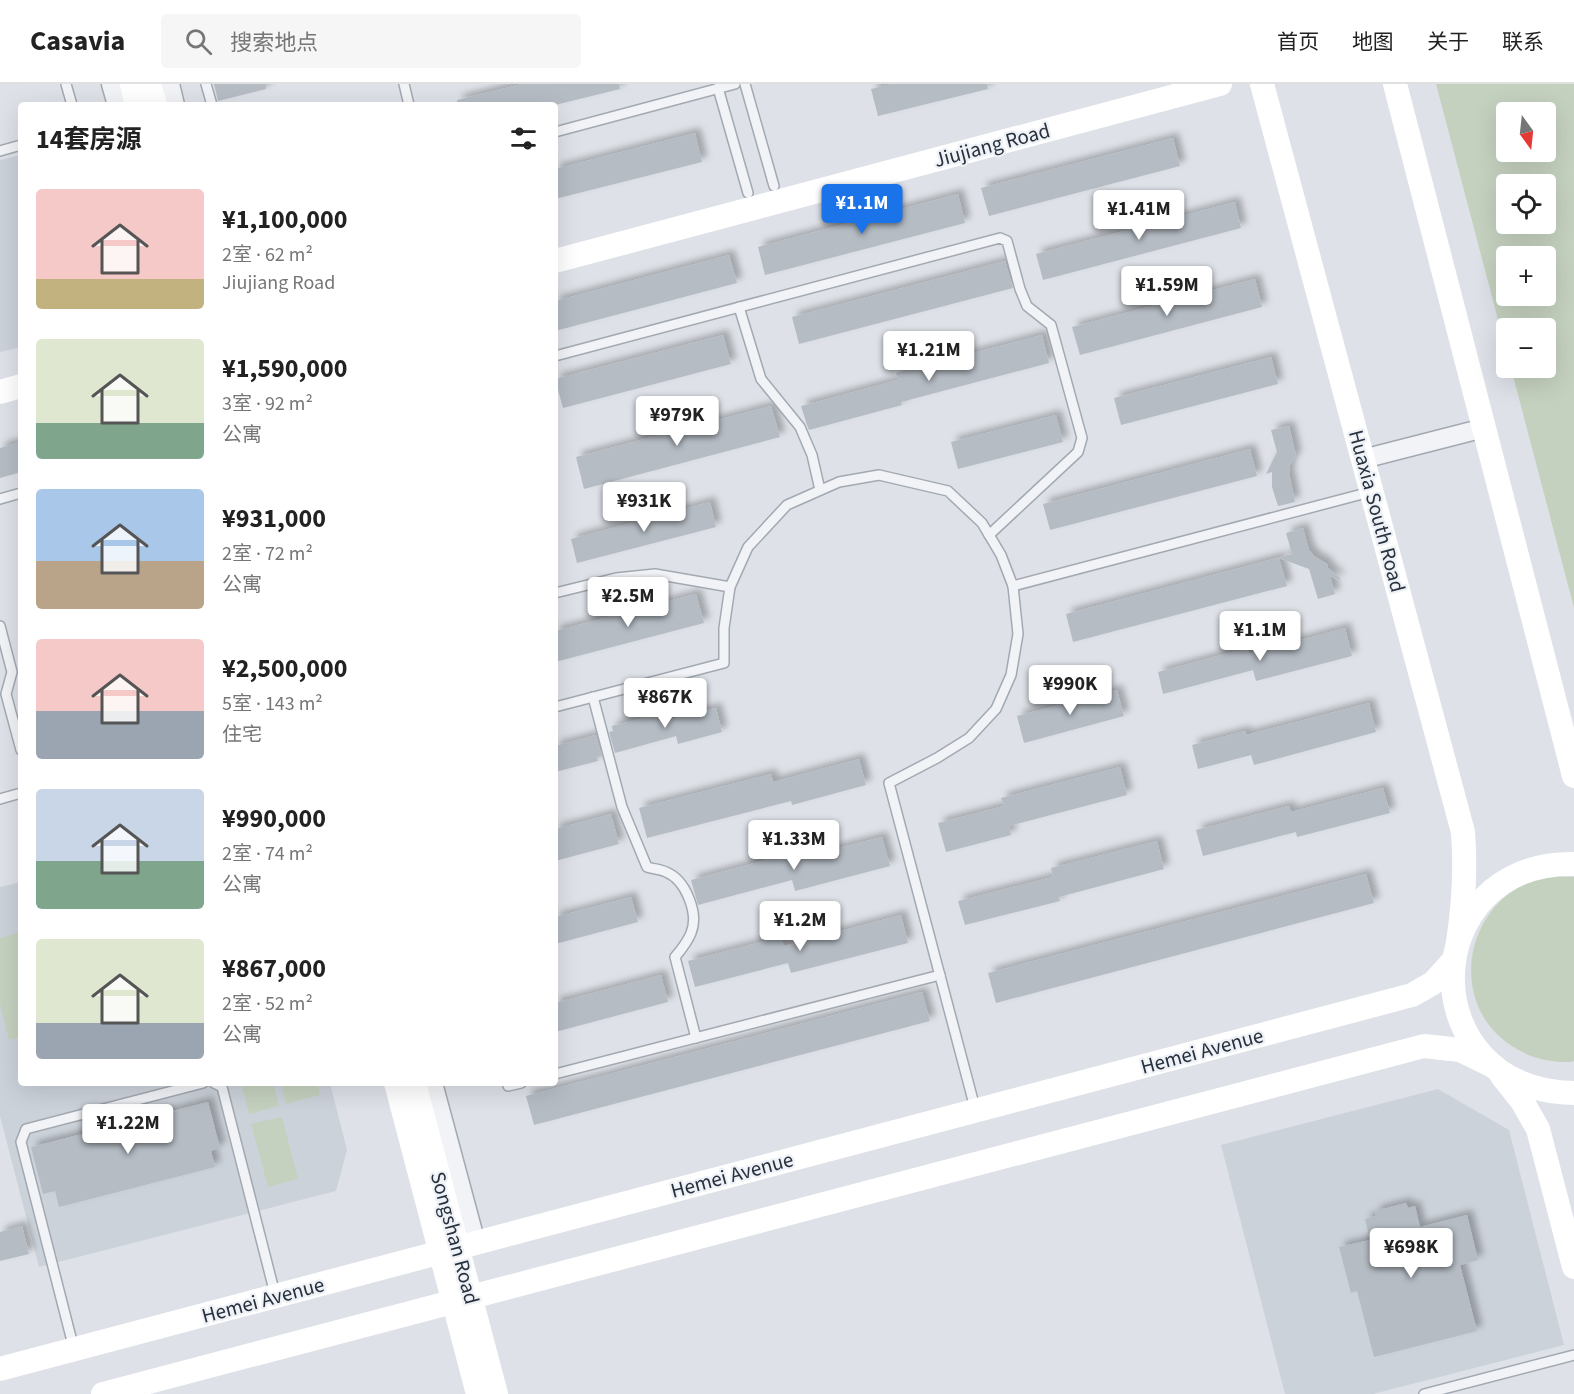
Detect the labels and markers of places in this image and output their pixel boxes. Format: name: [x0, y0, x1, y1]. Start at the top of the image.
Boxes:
pin: ¥1.1M: [820, 184, 904, 235]
pin: ¥1.41M: [1090, 190, 1188, 241]
pin: ¥1.59M: [1118, 266, 1216, 317]
pin: ¥1.21M: [880, 331, 978, 382]
pin: ¥979K: [635, 396, 719, 447]
pin: ¥931K: [602, 482, 686, 533]
pin: ¥2.5M: [586, 577, 670, 628]
pin: ¥1.1M: [1218, 611, 1302, 662]
pin: ¥990K: [1028, 665, 1112, 716]
pin: ¥867K: [623, 678, 707, 729]
pin: ¥1.33M: [745, 820, 843, 871]
pin: ¥1.2M: [758, 901, 842, 952]
pin: ¥1.22M: [79, 1104, 177, 1155]
pin: ¥698K: [1369, 1228, 1453, 1279]

